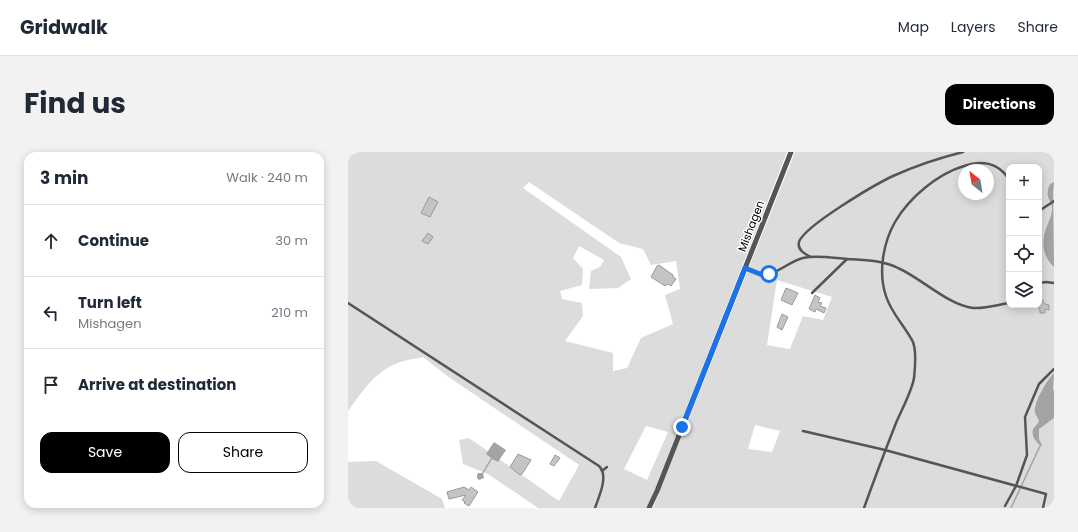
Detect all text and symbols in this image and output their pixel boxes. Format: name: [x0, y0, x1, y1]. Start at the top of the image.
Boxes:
text: Gridwalk: [20, 14, 108, 41]
text: Map: [898, 17, 929, 37]
text: Layers: [951, 17, 995, 37]
text: Share: [1017, 17, 1058, 37]
text: Find us: [24, 84, 126, 123]
button: Directions: [945, 84, 1054, 125]
north arrow: [958, 164, 994, 200]
map controls: [1006, 164, 1042, 308]
button: +: [1006, 164, 1042, 200]
text: 3 min: [40, 166, 88, 190]
text: Walk · 240 m: [226, 168, 308, 187]
street label: Mishagen: [734, 198, 768, 254]
button: −: [1006, 200, 1042, 236]
icon: ahead: [40, 230, 62, 252]
text: Continue: [78, 230, 149, 251]
text: 30 m: [275, 231, 308, 250]
button: locate: [1006, 236, 1042, 272]
route start: [760, 265, 778, 283]
button: layers: [1006, 272, 1042, 308]
text: Turn left: [78, 292, 142, 313]
icon: left: [40, 302, 62, 324]
text: 210 m: [271, 303, 308, 322]
text: Mishagen: [78, 314, 141, 333]
icon: arrive: [40, 374, 62, 396]
text: Arrive at destination: [78, 374, 236, 395]
route end: [673, 418, 691, 436]
button: Save: [40, 432, 170, 473]
button: Share: [178, 432, 308, 473]

